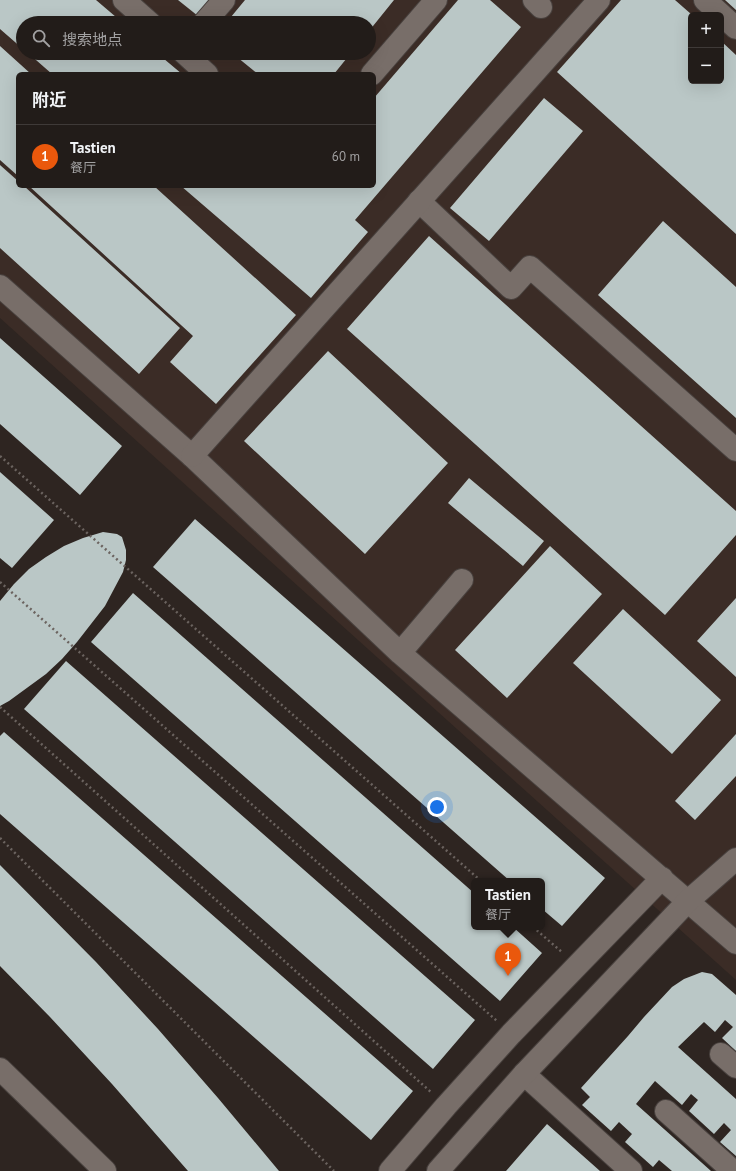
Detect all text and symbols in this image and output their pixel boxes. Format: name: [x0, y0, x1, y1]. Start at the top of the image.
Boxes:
map controls: [688, 12, 724, 84]
button: +: [688, 12, 724, 48]
search box: [16, 16, 376, 60]
icon: search: [30, 27, 52, 49]
text: 搜索地点: [62, 30, 122, 49]
button: −: [688, 48, 724, 84]
text: 附近: [32, 89, 66, 111]
text: Tastien: [70, 138, 116, 157]
text: 1: [41, 148, 49, 165]
text: 60 m: [332, 148, 360, 165]
text: 餐厅: [70, 159, 96, 176]
your location: [427, 797, 447, 817]
popup: [471, 878, 545, 930]
text: Tastien: [485, 885, 531, 904]
text: 餐厅: [485, 906, 511, 923]
pin: 1: [495, 943, 521, 976]

